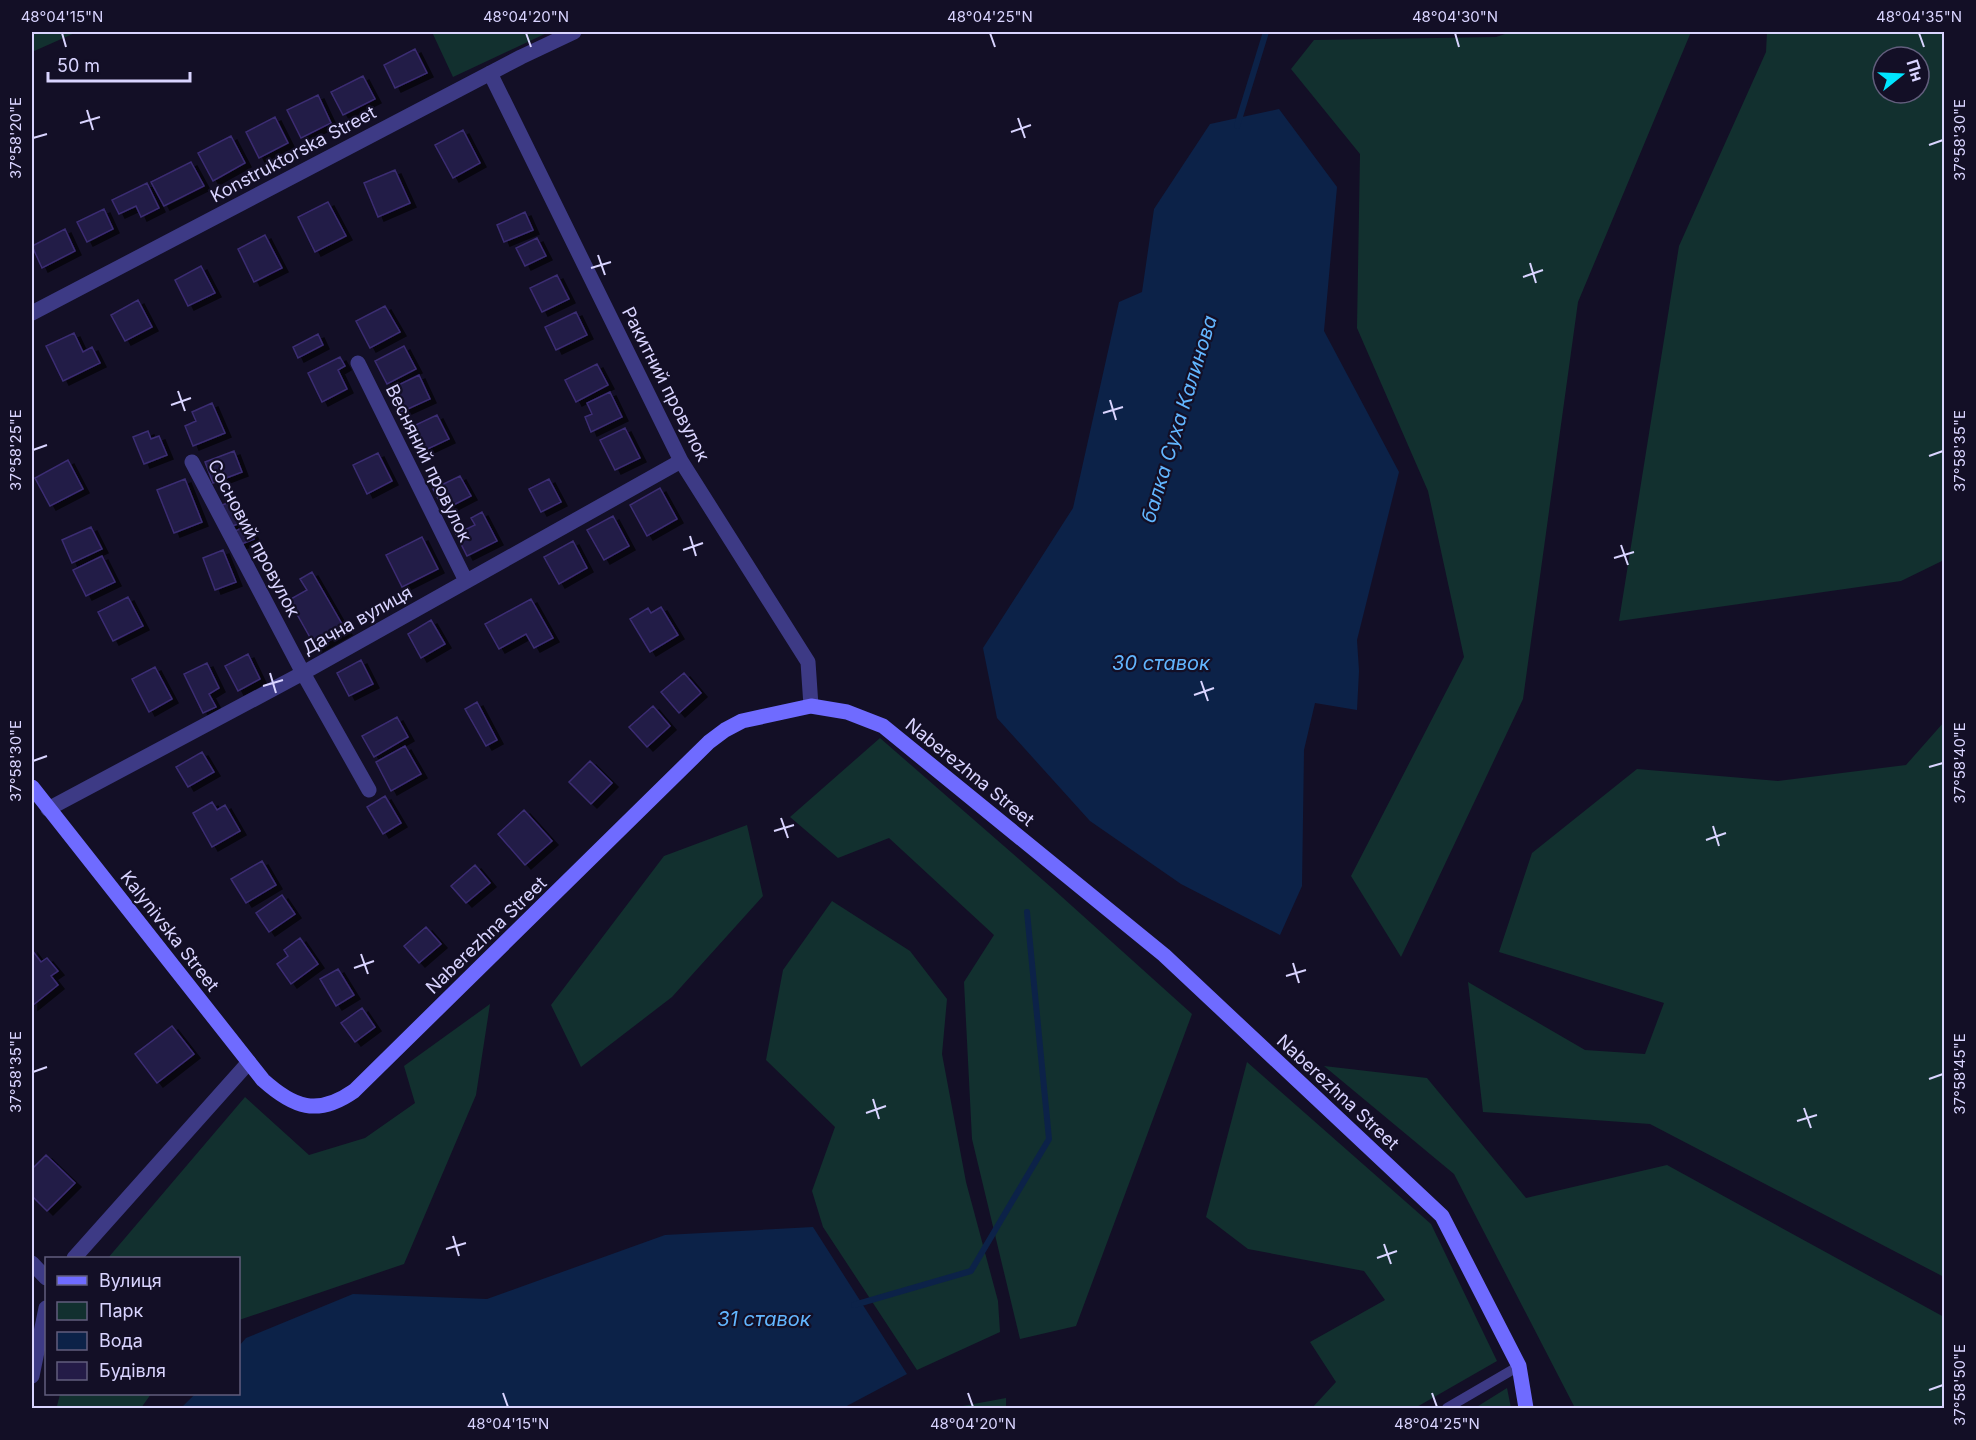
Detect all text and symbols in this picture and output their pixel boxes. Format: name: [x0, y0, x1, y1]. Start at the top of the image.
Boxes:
text: 48°04'15"N: [21, 7, 103, 26]
text: 48°04'20"N: [483, 7, 569, 26]
text: 48°04'25"N: [947, 7, 1033, 26]
text: 48°04'30"N: [1412, 7, 1498, 26]
text: 48°04'35"N: [1876, 7, 1962, 26]
scale bar: [48, 45, 190, 83]
north arrow: [1871, 45, 1931, 105]
text: 50 m: [57, 55, 100, 76]
text: Пн: [1902, 57, 1928, 84]
text: 37°58'20"E: [6, 97, 25, 179]
text: 37°58'30"E: [1950, 99, 1969, 181]
street label: Konstruktorska Street: [207, 101, 379, 206]
street label: Ракитний провулок: [618, 303, 714, 465]
water label: балка Суха Калинова: [1136, 312, 1222, 526]
street label: Весняний провулок: [382, 381, 476, 546]
text: 37°58'25"E: [6, 409, 25, 491]
text: 37°58'35"E: [1950, 410, 1969, 492]
street label: Сосновий провулок: [204, 456, 304, 620]
street label: Дачна вулиця: [298, 581, 416, 659]
water label: 30 ставок: [1112, 651, 1211, 675]
street label: Naberezhna Street: [902, 714, 1039, 830]
text: 37°58'30"E: [6, 720, 25, 802]
text: 37°58'40"E: [1950, 722, 1969, 804]
street label: Kalynivska Street: [116, 867, 224, 996]
street label: Naberezhna Street: [421, 872, 551, 998]
street label: Naberezhna Street: [1273, 1030, 1403, 1154]
text: 37°58'35"E: [6, 1031, 25, 1113]
text: 37°58'45"E: [1950, 1033, 1969, 1115]
legend: [45, 1257, 240, 1395]
text: Вулиця: [99, 1270, 162, 1291]
text: Парк: [99, 1300, 144, 1321]
water label: 31 ставок: [717, 1307, 812, 1331]
text: Вода: [99, 1330, 143, 1351]
text: 37°58'50"E: [1950, 1344, 1969, 1426]
text: Будівля: [99, 1360, 166, 1381]
text: 48°04'15"N: [467, 1414, 549, 1433]
text: 48°04'20"N: [930, 1414, 1016, 1433]
text: 48°04'25"N: [1394, 1414, 1480, 1433]

